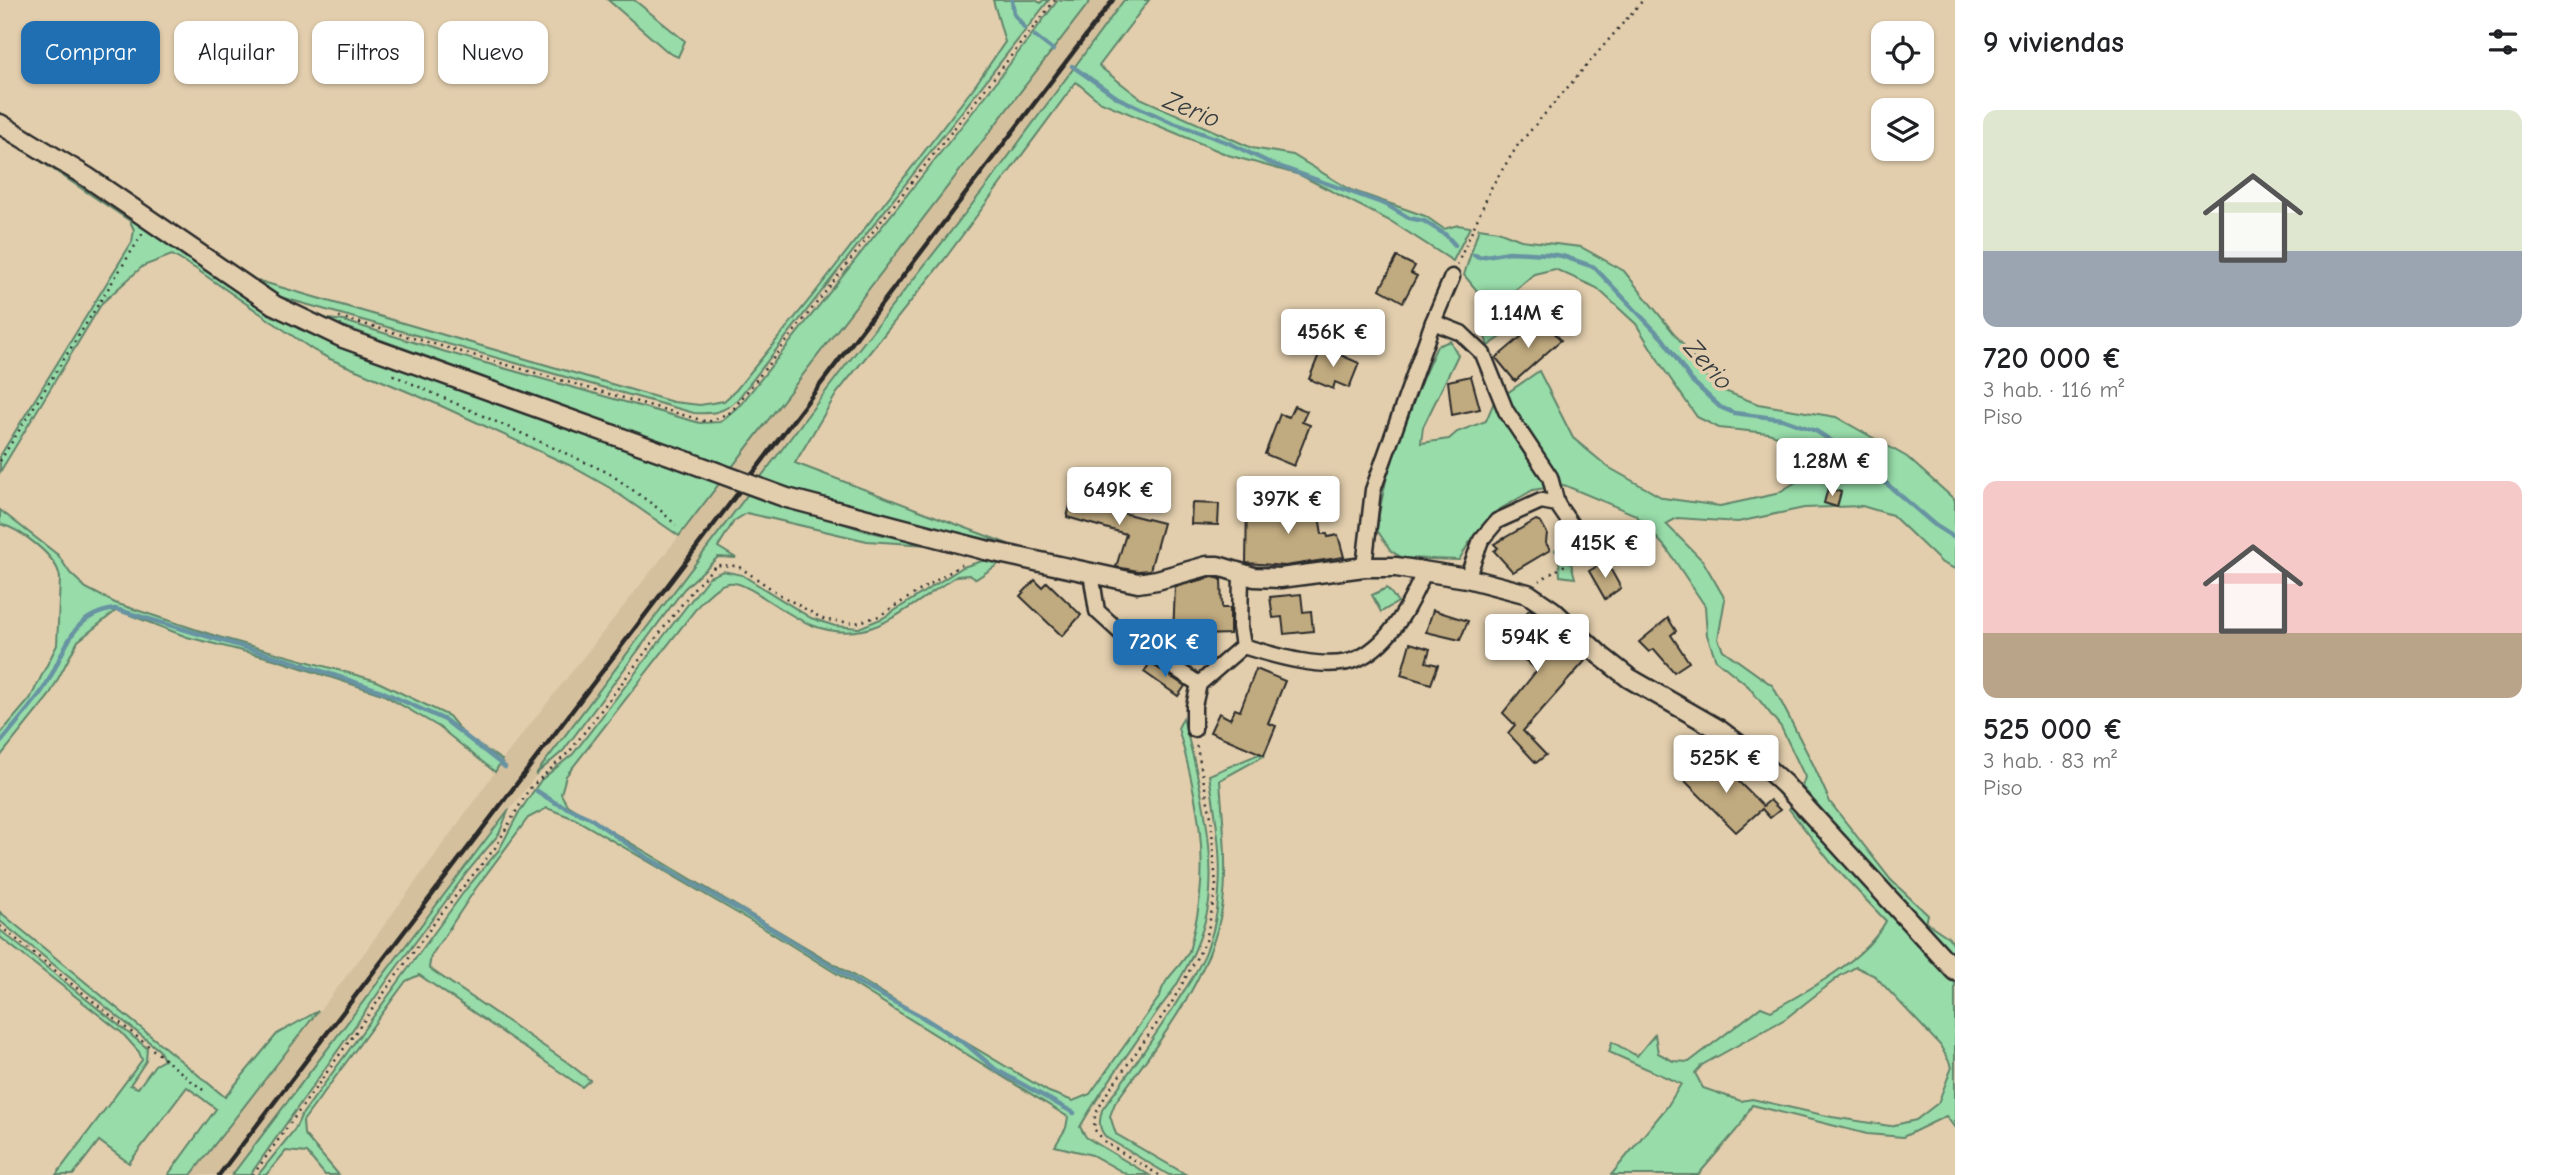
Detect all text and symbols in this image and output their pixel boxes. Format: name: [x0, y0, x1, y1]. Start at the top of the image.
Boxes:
chip: Comprar: [21, 21, 160, 84]
chip: Alquilar: [174, 21, 298, 84]
chip: Filtros: [312, 21, 424, 84]
chip: Nuevo: [438, 21, 548, 84]
map controls: [1871, 21, 1934, 161]
button: locate: [1871, 21, 1934, 84]
icon: filters: [2484, 23, 2522, 61]
text: 9 viviendas: [1983, 25, 2124, 60]
water label: Zerio: [1158, 85, 1224, 135]
button: layers: [1871, 98, 1934, 161]
icon: home: [2190, 155, 2316, 281]
pin: 1.14M €: [1463, 290, 1593, 350]
text: 1.14M €: [1490, 299, 1566, 326]
pin: 456K €: [1276, 310, 1390, 369]
text: 456K €: [1297, 318, 1369, 345]
water label: Zerio: [1677, 332, 1739, 396]
text: 720 000 €: [1983, 341, 2122, 376]
text: 3 hab. · 116 m²: [1983, 376, 2124, 403]
text: Piso: [1983, 403, 2023, 430]
pin: 1.28M €: [1767, 438, 1897, 498]
text: 1.28M €: [1792, 447, 1872, 474]
pin: 649K €: [1062, 468, 1176, 527]
text: 649K €: [1083, 476, 1155, 503]
pin: 397K €: [1231, 476, 1345, 536]
text: 397K €: [1253, 485, 1323, 512]
pin: 415K €: [1548, 520, 1662, 580]
icon: home: [2190, 526, 2316, 652]
text: 415K €: [1570, 529, 1640, 556]
pin: 594K €: [1480, 614, 1594, 674]
pin: 720K €: [1108, 620, 1222, 679]
text: 594K €: [1501, 623, 1573, 650]
text: 720K €: [1129, 628, 1201, 655]
text: 525 000 €: [1983, 712, 2123, 747]
pin: 525K €: [1669, 736, 1783, 795]
text: 525K €: [1690, 744, 1762, 771]
text: 3 hab. · 83 m²: [1983, 747, 2117, 774]
text: Piso: [1983, 774, 2023, 801]

